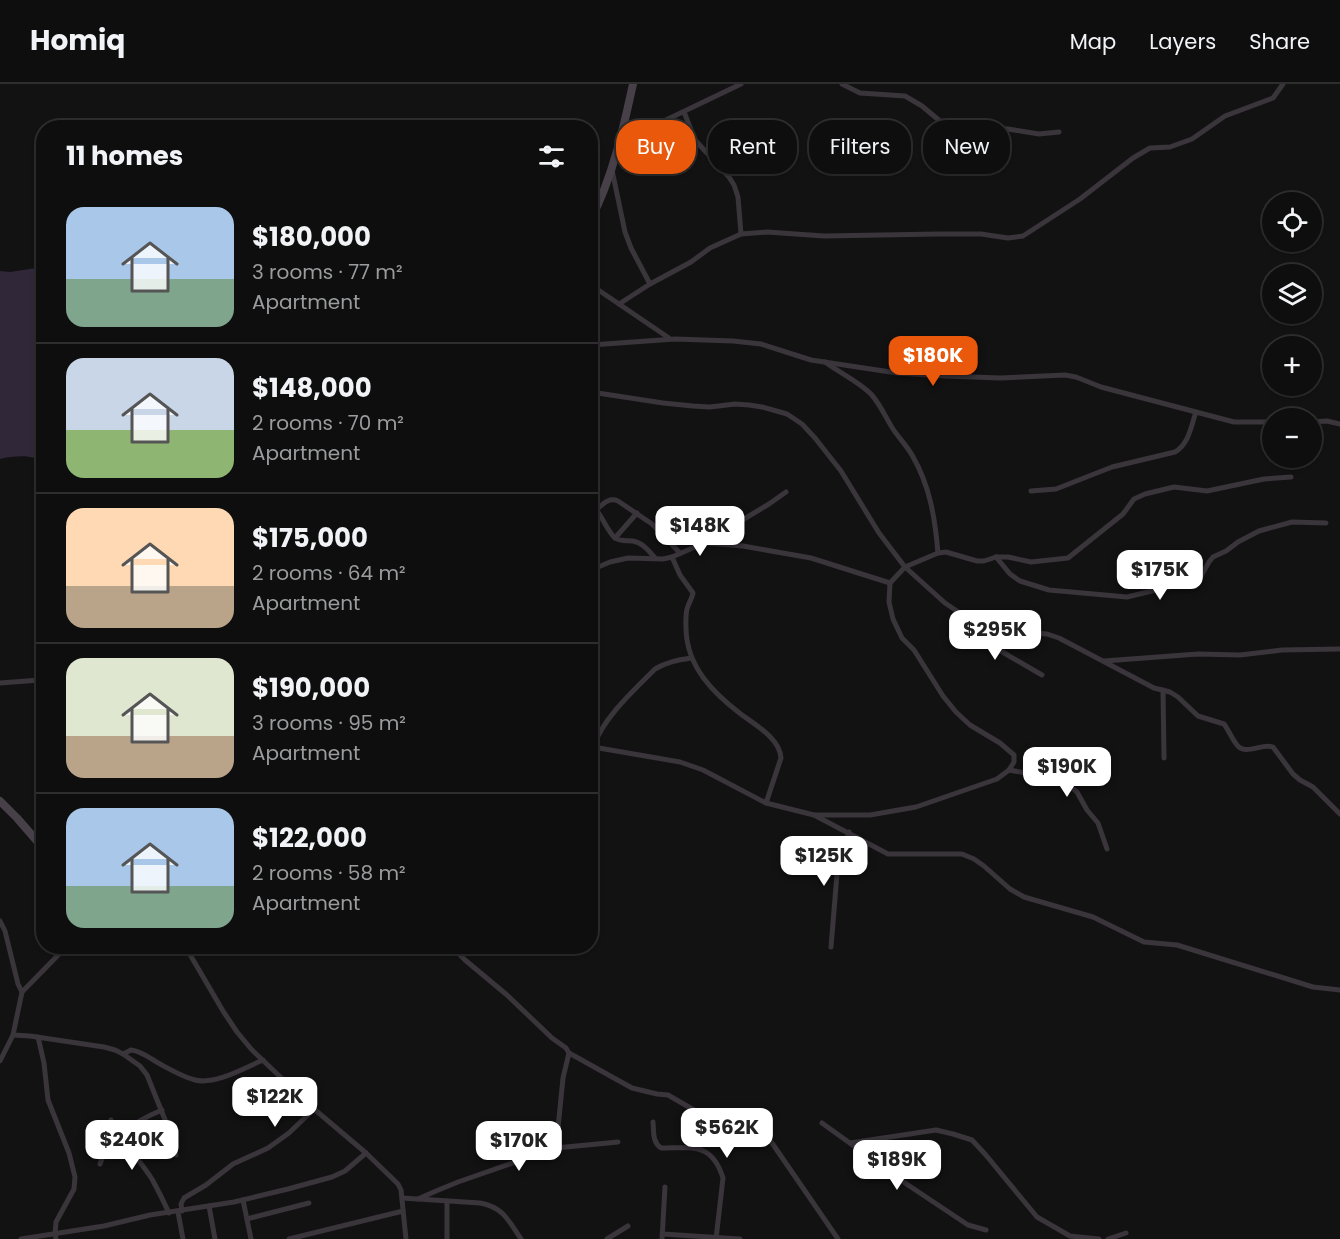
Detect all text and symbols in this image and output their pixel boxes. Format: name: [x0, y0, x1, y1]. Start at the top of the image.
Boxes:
text: Homiq: [30, 21, 125, 60]
text: Map: [1070, 27, 1116, 56]
text: Layers: [1149, 27, 1216, 56]
text: Share: [1249, 27, 1310, 56]
chip: Buy: [616, 120, 696, 174]
chip: Rent: [708, 120, 797, 174]
chip: Filters: [809, 120, 911, 174]
chip: New: [923, 120, 1010, 174]
text: 11 homes: [66, 138, 183, 174]
icon: filters: [535, 140, 568, 173]
map controls: [1262, 192, 1322, 468]
button: locate: [1262, 192, 1322, 252]
text: $180,000: [252, 219, 371, 255]
icon: home: [114, 231, 186, 303]
text: 3 rooms · 77 m²: [252, 258, 403, 286]
button: layers: [1262, 264, 1322, 324]
text: Apartment: [252, 288, 360, 316]
pin: $180K: [891, 336, 975, 387]
button: +: [1262, 336, 1322, 396]
text: $180K: [903, 341, 963, 369]
text: $148,000: [252, 370, 372, 406]
icon: home: [114, 382, 186, 454]
button: −: [1262, 408, 1322, 468]
text: 2 rooms · 70 m²: [252, 409, 404, 437]
text: Apartment: [252, 439, 360, 467]
pin: $148K: [658, 506, 742, 557]
text: $148K: [669, 511, 731, 539]
text: $175,000: [252, 520, 368, 556]
icon: home: [114, 532, 186, 604]
pin: $175K: [1118, 550, 1202, 601]
text: $175K: [1131, 555, 1189, 583]
text: 2 rooms · 64 m²: [252, 559, 406, 587]
text: Apartment: [252, 589, 360, 617]
pin: $295K: [953, 610, 1037, 661]
text: $295K: [963, 615, 1027, 643]
text: $190,000: [252, 670, 370, 706]
icon: home: [114, 682, 186, 754]
text: 3 rooms · 95 m²: [252, 709, 406, 737]
text: Apartment: [252, 739, 360, 767]
pin: $190K: [1025, 747, 1109, 798]
text: $190K: [1037, 752, 1097, 780]
text: $122,000: [252, 820, 367, 856]
icon: home: [114, 832, 186, 904]
pin: $125K: [782, 836, 866, 887]
text: $125K: [794, 841, 854, 869]
text: 2 rooms · 58 m²: [252, 859, 406, 887]
text: Apartment: [252, 889, 360, 917]
pin: $122K: [233, 1077, 317, 1128]
text: $122K: [246, 1082, 304, 1110]
pin: $562K: [685, 1108, 769, 1159]
text: $562K: [695, 1113, 759, 1141]
pin: $240K: [90, 1120, 174, 1171]
pin: $170K: [477, 1121, 561, 1172]
text: $240K: [99, 1125, 165, 1153]
text: $170K: [490, 1126, 548, 1154]
pin: $189K: [855, 1140, 939, 1191]
text: $189K: [867, 1145, 927, 1173]

